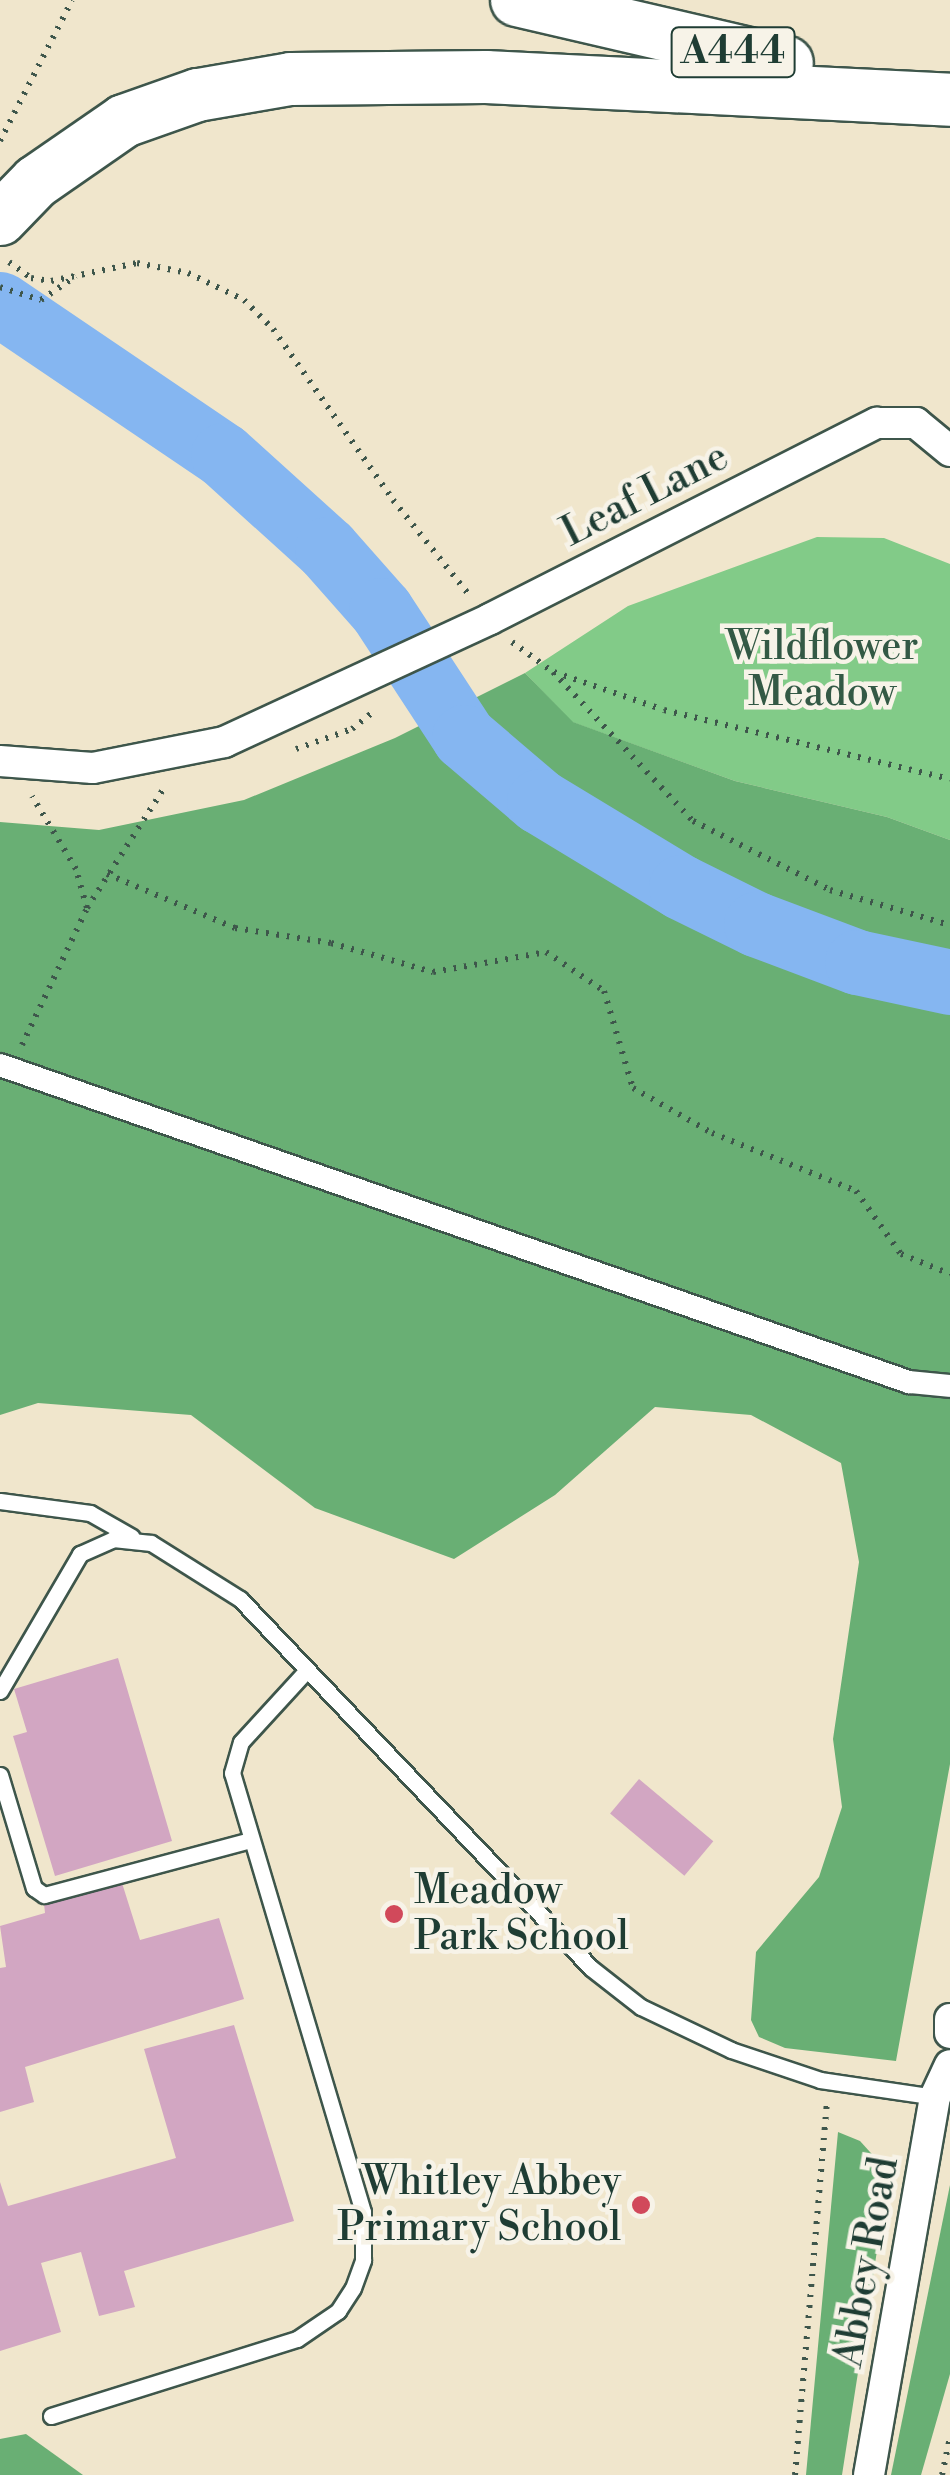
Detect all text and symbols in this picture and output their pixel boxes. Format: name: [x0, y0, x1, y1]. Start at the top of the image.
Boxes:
road number: A444: [670, 19, 796, 85]
street label: Leaf Lane: [554, 433, 736, 557]
park label: Wildflower Meadow: [725, 623, 919, 717]
place label: Meadow Park School: [414, 1867, 629, 1961]
marker: Meadow Park School: [383, 1903, 405, 1925]
street label: Abbey Road: [825, 2153, 909, 2371]
place label: Whitley Abbey Primary School: [337, 2158, 621, 2252]
marker: Whitley Abbey Primary School: [630, 2194, 652, 2216]

